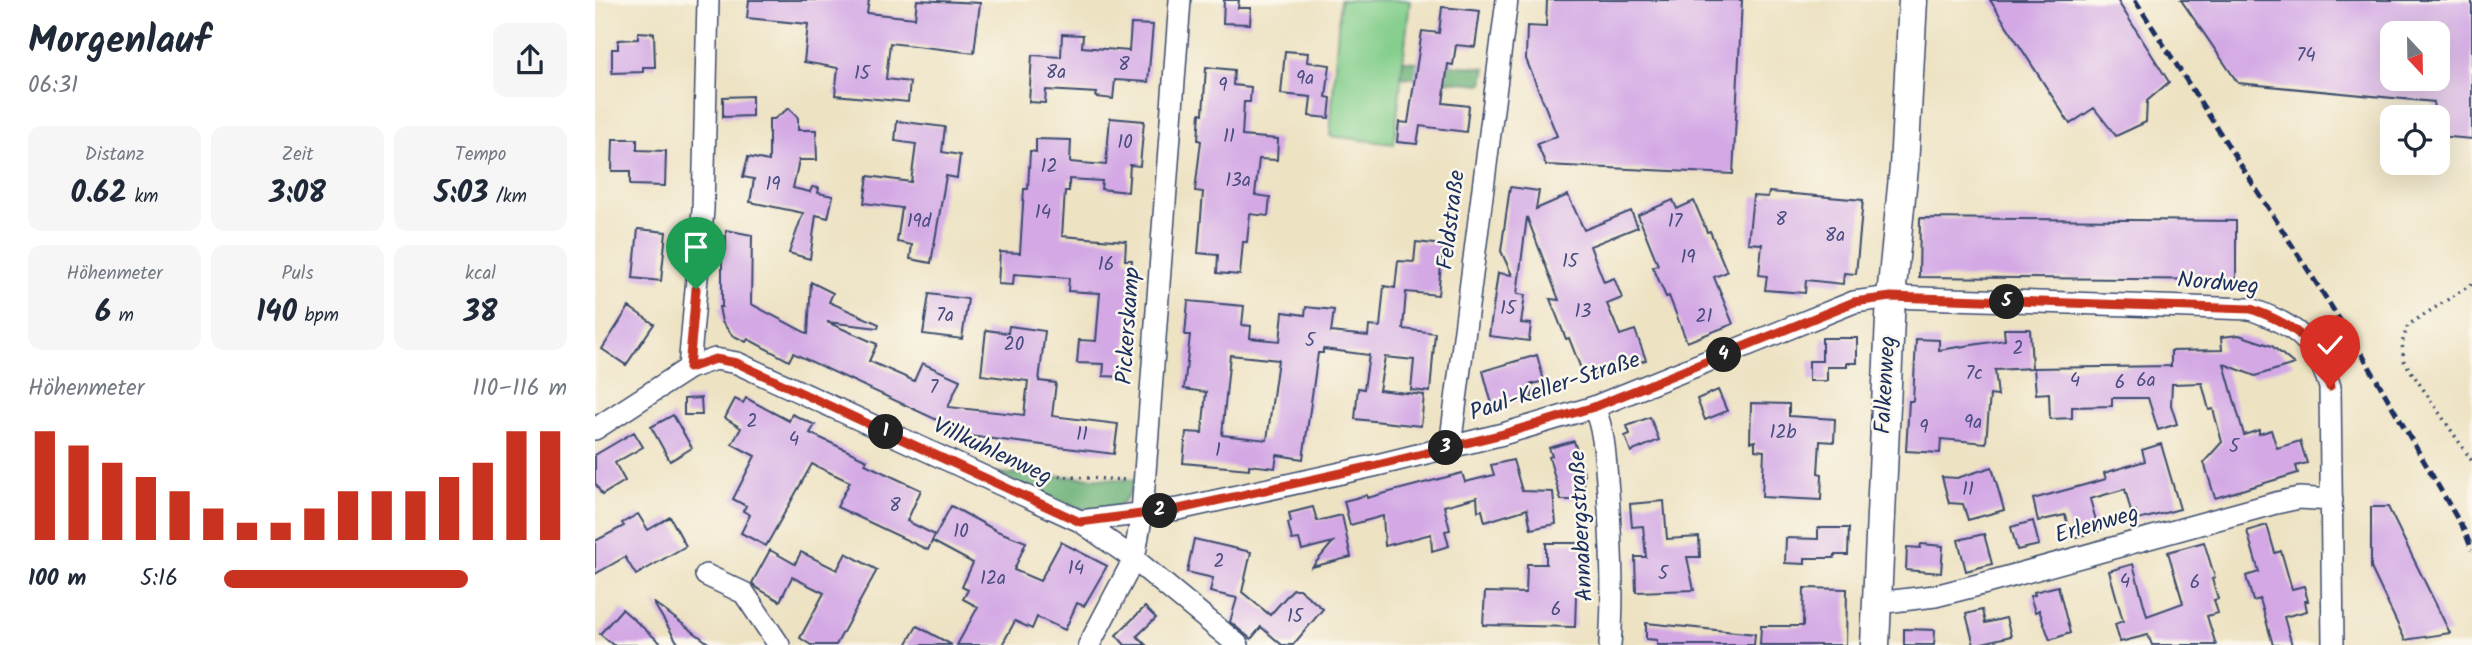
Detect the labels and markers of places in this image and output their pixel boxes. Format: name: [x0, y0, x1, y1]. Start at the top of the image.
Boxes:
pin: [666, 217, 726, 289]
pin: 5: [1989, 284, 2025, 320]
pin: [2300, 315, 2360, 387]
pin: 4: [1707, 338, 1741, 372]
pin: 1: [869, 414, 903, 450]
pin: 3: [1429, 430, 1463, 466]
pin: 2: [1143, 494, 1177, 528]

